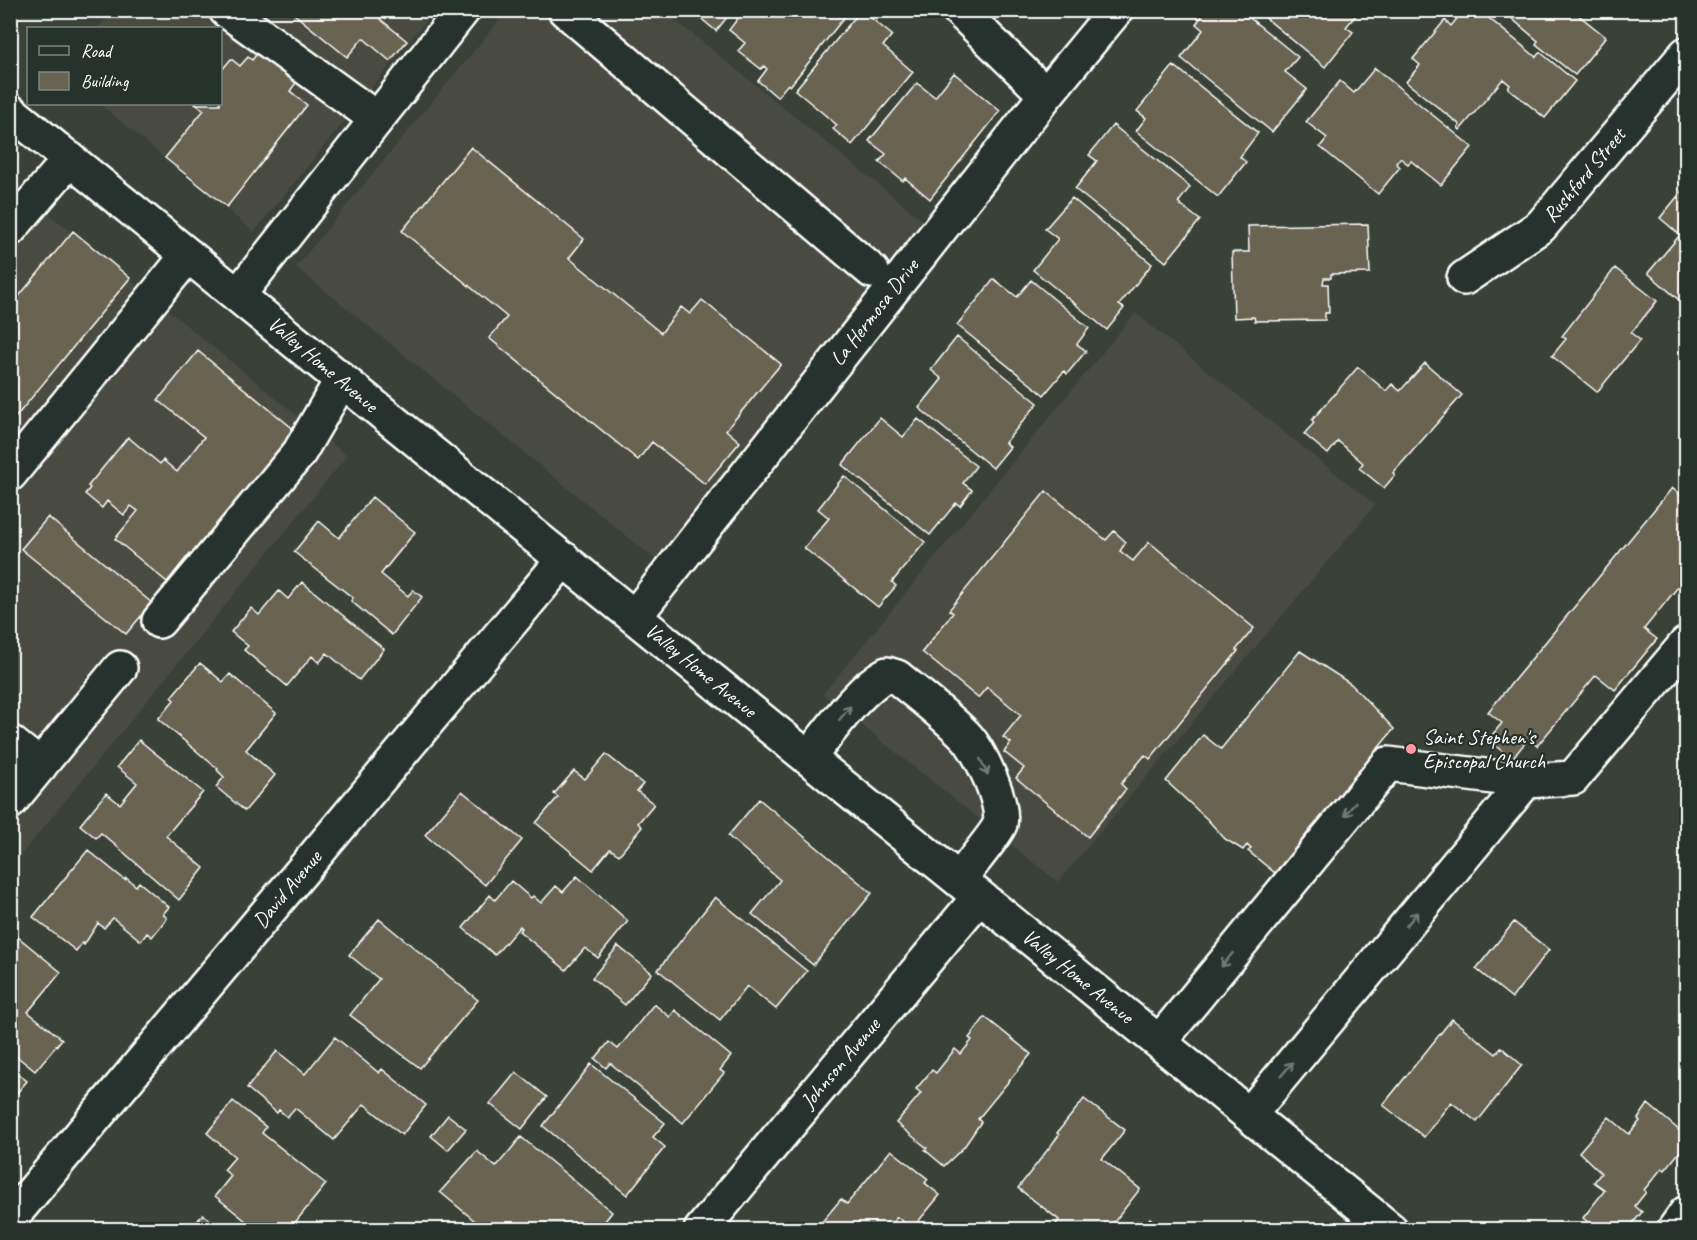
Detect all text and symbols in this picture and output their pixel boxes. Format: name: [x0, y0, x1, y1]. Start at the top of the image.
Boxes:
legend: [27, 27, 222, 105]
text: Road: [81, 40, 114, 62]
text: Building: [81, 70, 130, 92]
street label: Rushford Street: [1537, 121, 1632, 227]
street label: La Hermosa Drive: [824, 252, 925, 371]
street label: Valley Home Avenue: [263, 310, 385, 419]
street label: Valley Home Avenue: [640, 617, 764, 724]
one-way arrow: [839, 705, 852, 721]
place label: Saint Stephen's Episcopal Church: [1423, 724, 1546, 774]
marker: Saint Stephen's Episcopal Church: [1404, 742, 1418, 756]
one-way arrow: [978, 758, 990, 776]
one-way arrow: [1344, 801, 1357, 817]
street label: David Avenue: [247, 844, 328, 933]
one-way arrow: [1405, 911, 1418, 927]
street label: Valley Home Avenue: [1017, 923, 1141, 1030]
one-way arrow: [1220, 952, 1233, 968]
street label: Johnson Avenue: [794, 1012, 886, 1114]
one-way arrow: [1281, 1061, 1294, 1077]

